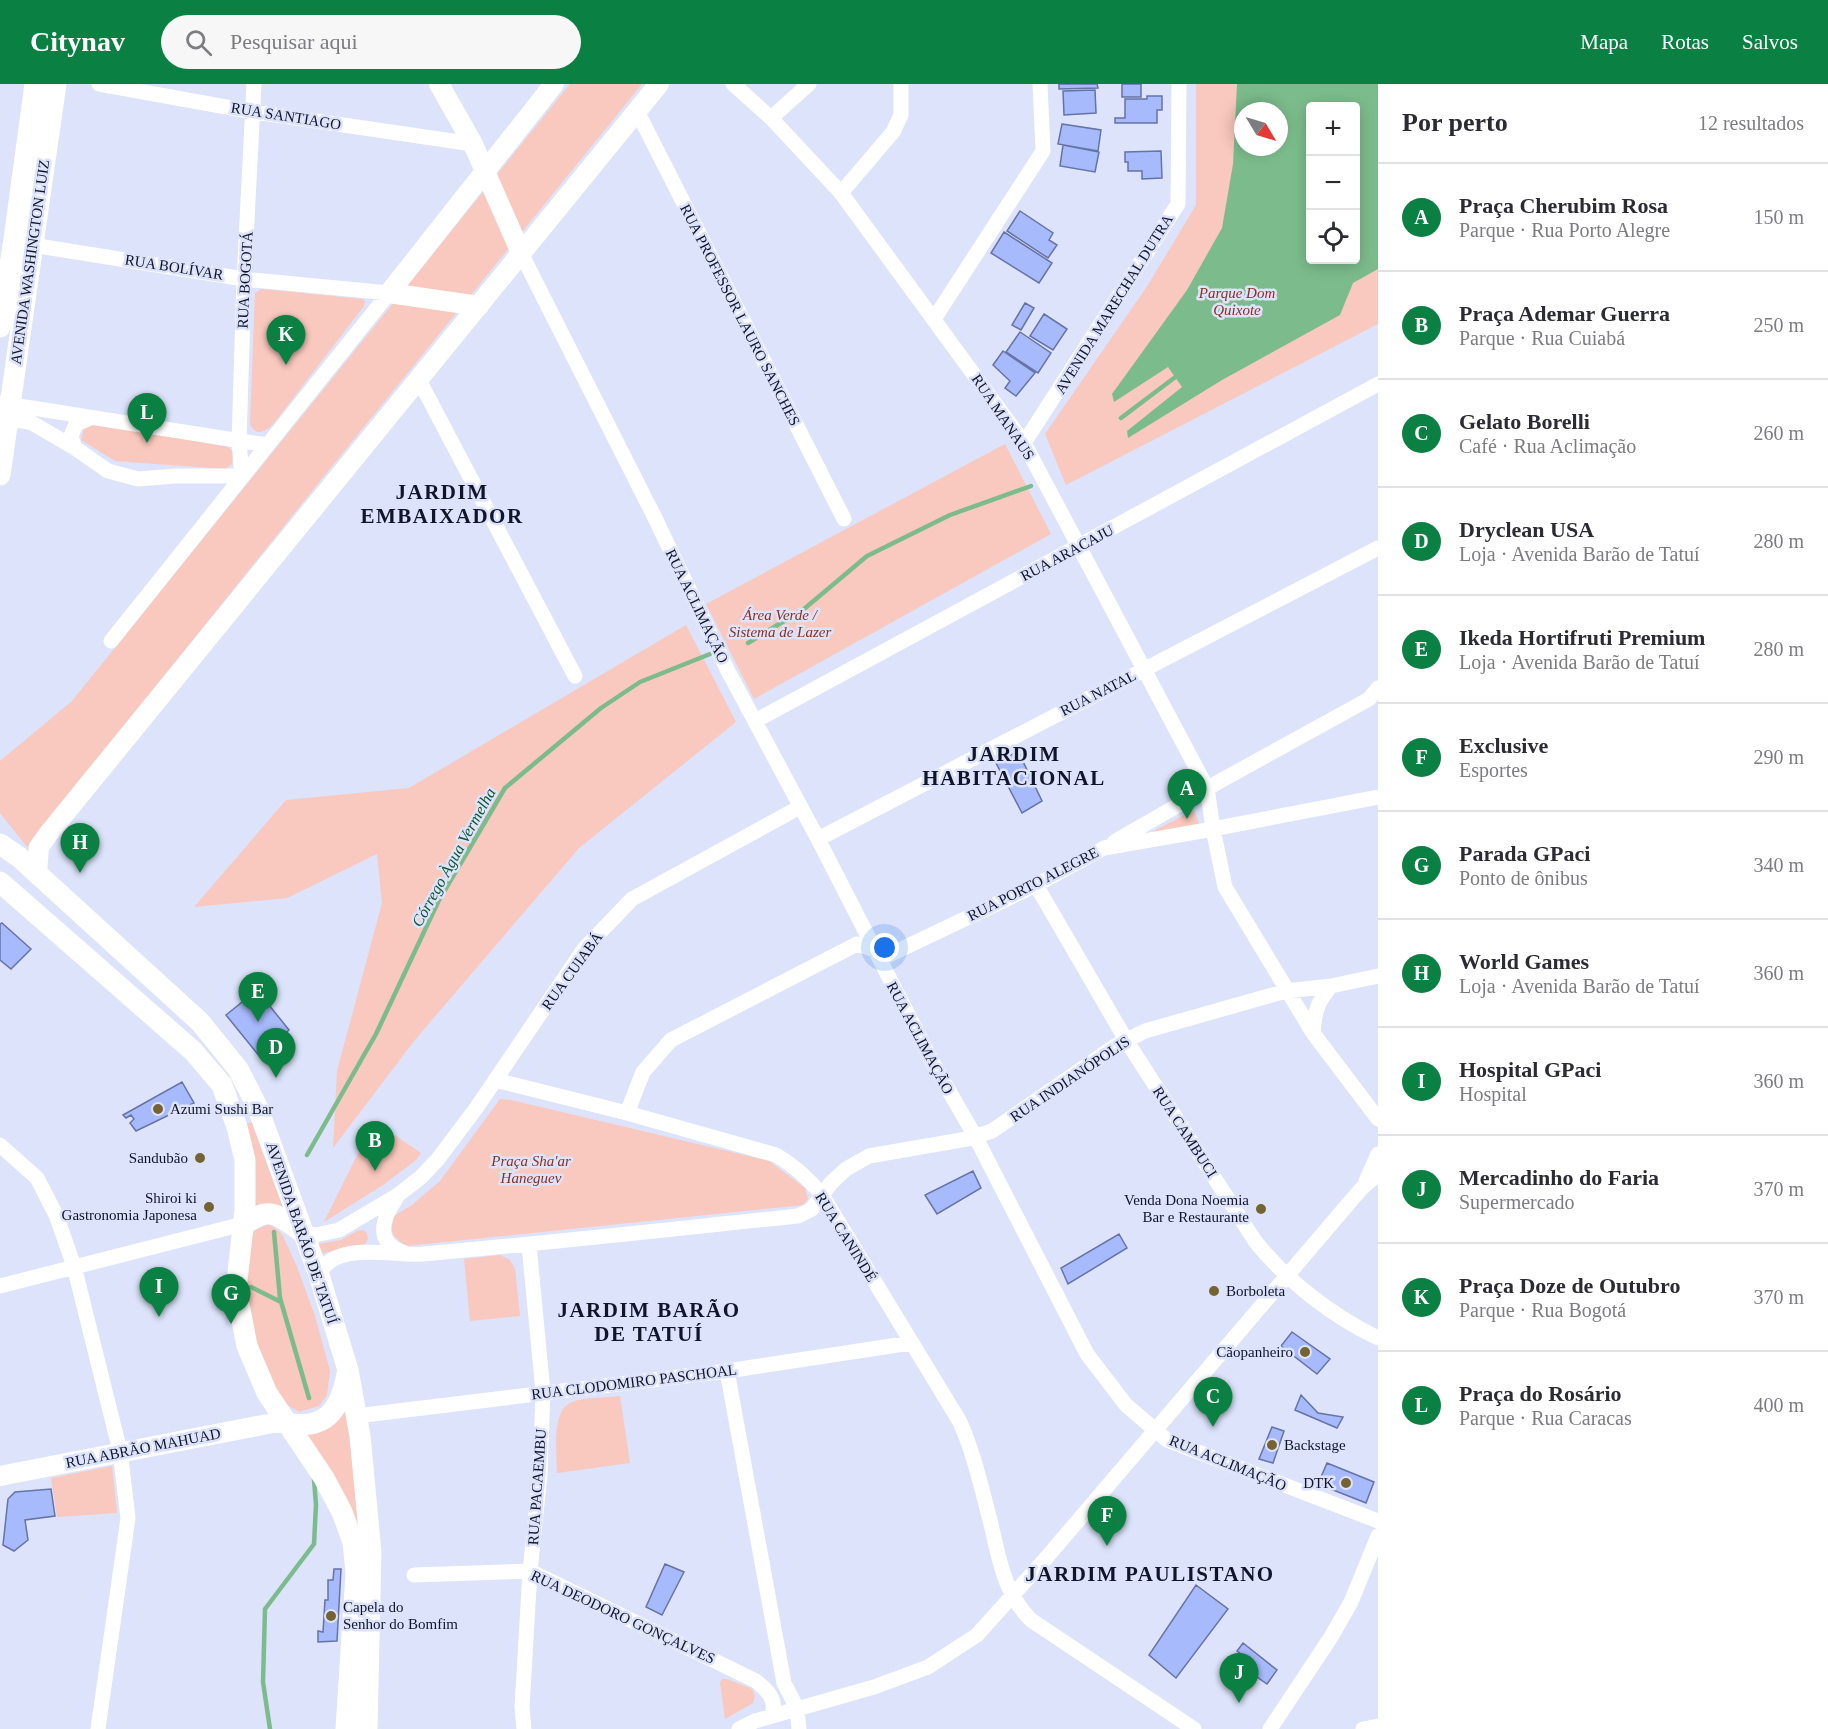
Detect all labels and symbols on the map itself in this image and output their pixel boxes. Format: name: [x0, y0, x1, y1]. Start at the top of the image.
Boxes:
street label: RUA SANTIAGO: [230, 99, 342, 133]
north arrow: [1234, 102, 1288, 156]
street label: AVENIDA WASHINGTON LUIZ: [8, 159, 52, 365]
street label: RUA PROFESSOR LAURO SANCHES: [677, 202, 803, 428]
street label: AVENIDA MARECHAL DUTRA: [1052, 211, 1176, 397]
street label: RUA BOGOTÁ: [234, 231, 256, 329]
street label: RUA BOLÍVAR: [124, 251, 224, 283]
park label: Parque Dom Quixote: [1198, 285, 1275, 318]
pin: K: [266, 316, 306, 365]
street label: RUA MANAUS: [969, 371, 1037, 463]
pin: L: [128, 394, 166, 443]
district label: JARDIM EMBAIXADOR: [360, 480, 524, 528]
street label: RUA ARACAJU: [1018, 522, 1116, 584]
street label: RUA ACLIMAÇÃO: [662, 546, 732, 666]
park label: Área Verde / Sistema de Lazer: [729, 607, 831, 640]
street label: RUA NATAL: [1058, 667, 1138, 719]
district label: JARDIM HABITACIONAL: [922, 742, 1106, 790]
pin: A: [1168, 770, 1206, 819]
water label: Córrego Àgua Vermelha: [407, 784, 500, 930]
pin: H: [60, 824, 100, 873]
street label: RUA PORTO ALEGRE: [965, 844, 1101, 924]
street label: RUA CUIABÁ: [538, 929, 606, 1013]
your location: [870, 933, 899, 962]
pin: E: [238, 972, 278, 1022]
street label: RUA ACLIMAÇÃO: [884, 979, 956, 1097]
pin: D: [256, 1028, 296, 1078]
street label: RUA INDIANÓPOLIS: [1007, 1033, 1133, 1125]
street label: RUA CAMBUCI: [1150, 1084, 1220, 1180]
place label: Azumi Sushi Bar: [170, 1101, 273, 1117]
marker: Azumi Sushi Bar: [151, 1102, 165, 1116]
pin: B: [356, 1122, 394, 1171]
street label: AVENIDA BARÃO DE TATUÍ: [263, 1140, 341, 1326]
place label: Sandubão: [129, 1150, 188, 1166]
marker: Sandubão: [193, 1151, 207, 1165]
park label: Praça Sha'ar Haneguev: [490, 1153, 571, 1186]
street label: RUA CANINDÉ: [812, 1189, 880, 1285]
place label: Shiroi ki Gastronomia Japonesa: [62, 1190, 197, 1223]
place label: Venda Dona Noemia Bar e Restaurante: [1124, 1192, 1249, 1225]
marker: Shiroi ki Gastronomia Japonesa: [202, 1200, 216, 1214]
marker: Venda Dona Noemia Bar e Restaurante: [1254, 1202, 1268, 1216]
pin: I: [140, 1268, 178, 1317]
pin: G: [212, 1274, 250, 1324]
place label: Borboleta: [1226, 1283, 1285, 1299]
marker: Borboleta: [1207, 1284, 1221, 1298]
district label: JARDIM BARÃO DE TATUÍ: [557, 1298, 741, 1346]
place label: Cãopanheiro: [1216, 1344, 1293, 1360]
marker: Cãopanheiro: [1298, 1345, 1312, 1359]
street label: RUA CLODOMIRO PASCHOAL: [530, 1361, 738, 1403]
pin: C: [1194, 1378, 1232, 1427]
street label: RUA ABRÃO MAHUAD: [64, 1425, 222, 1471]
street label: RUA PACAEMBU: [525, 1428, 549, 1546]
street label: RUA ACLIMAÇÃO: [1167, 1432, 1289, 1494]
place label: Backstage: [1284, 1437, 1346, 1453]
marker: Backstage: [1265, 1438, 1279, 1452]
place label: DTK: [1303, 1475, 1334, 1491]
marker: DTK: [1339, 1476, 1353, 1490]
pin: F: [1088, 1496, 1126, 1546]
district label: JARDIM PAULISTANO: [1025, 1562, 1275, 1586]
street label: RUA DEODORO GONÇALVES: [528, 1567, 718, 1667]
place label: Capela do Senhor do Bomfim: [343, 1599, 458, 1632]
marker: Capela do Senhor do Bomfim: [324, 1609, 338, 1623]
pin: J: [1220, 1654, 1258, 1703]

